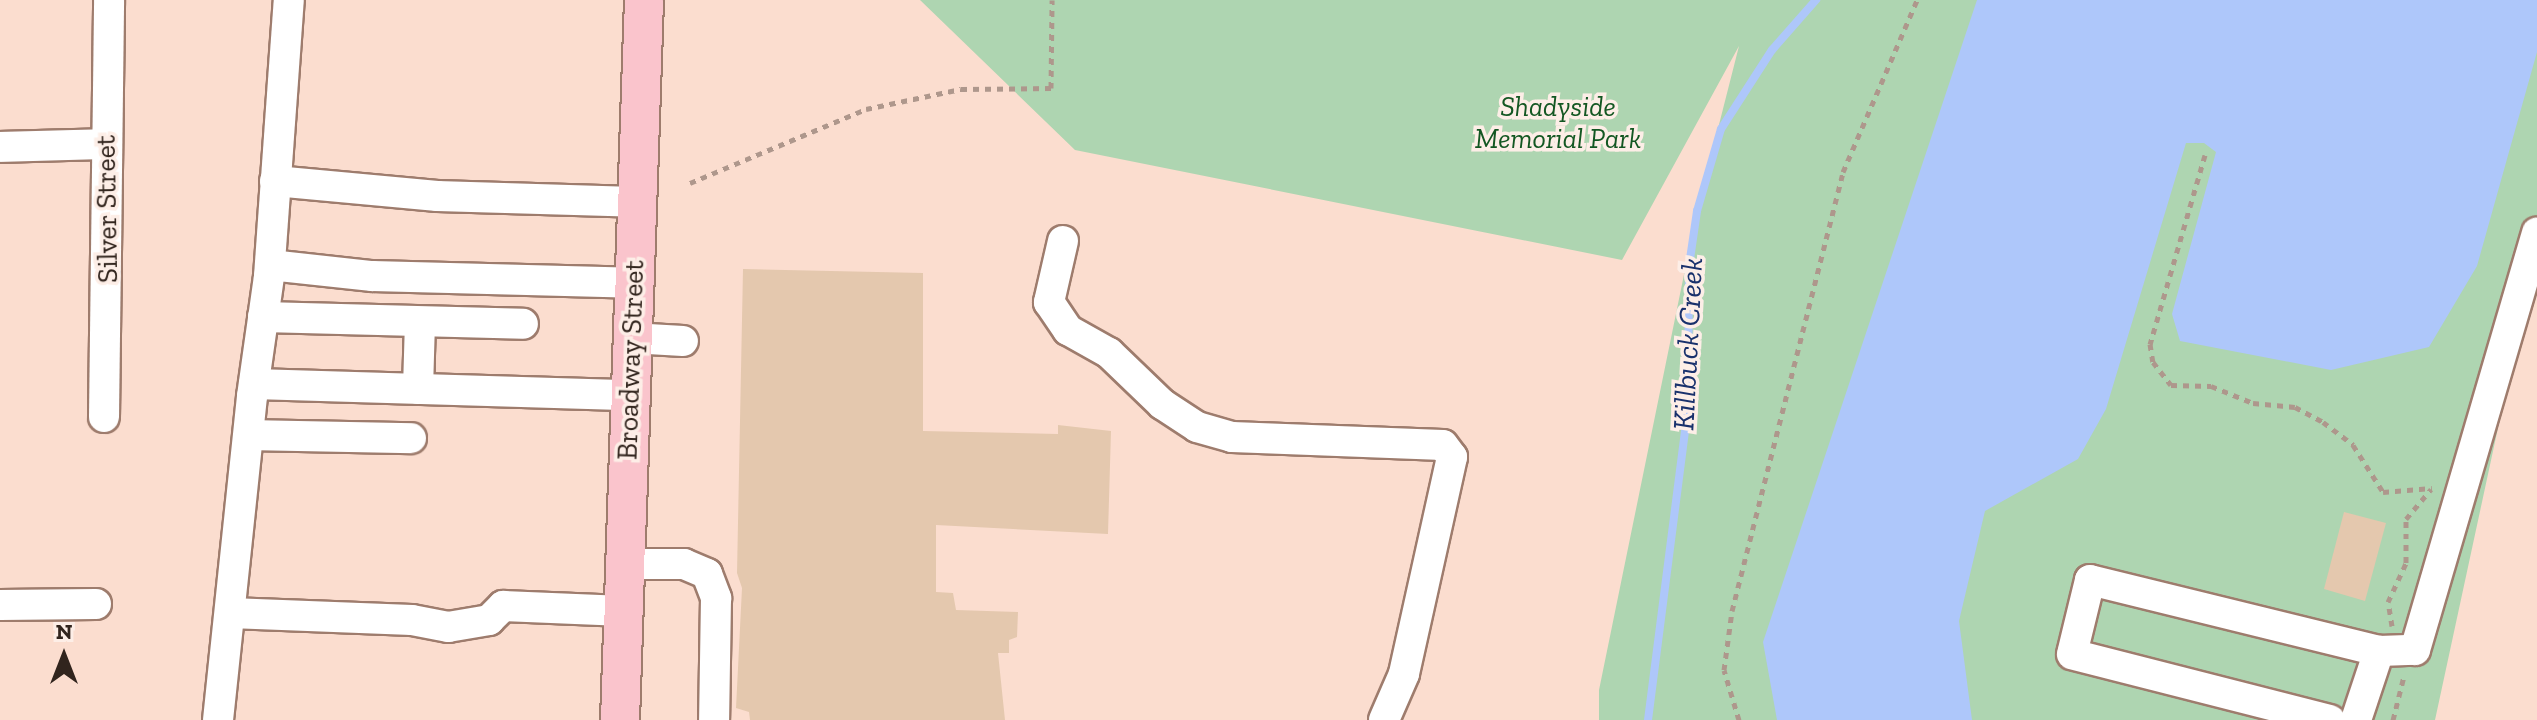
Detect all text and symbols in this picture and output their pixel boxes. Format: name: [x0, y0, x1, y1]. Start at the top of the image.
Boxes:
park label: Shadyside Memorial Park: [1475, 90, 1641, 156]
street label: Silver Street: [89, 134, 125, 284]
water label: Killbuck Creek: [1665, 257, 1711, 431]
street label: Broadway Street: [611, 259, 651, 461]
north arrow: [24, 616, 104, 696]
text: N: [56, 618, 72, 645]

